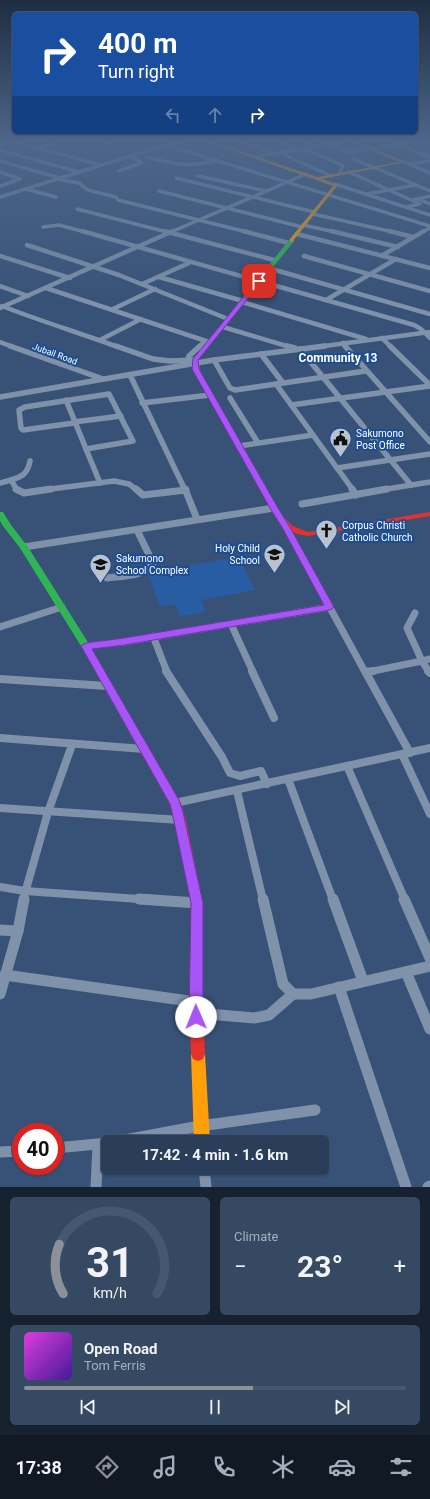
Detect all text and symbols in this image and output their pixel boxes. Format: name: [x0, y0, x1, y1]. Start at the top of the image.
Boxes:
text: 400 m: [98, 27, 177, 60]
icon: right: [32, 28, 84, 80]
text: Turn right: [98, 61, 175, 82]
icon: left: [162, 104, 184, 126]
icon: ahead: [204, 104, 226, 126]
icon: right: [246, 104, 268, 126]
pin: [242, 264, 276, 298]
icon: arrive: [248, 270, 270, 292]
street label: Jubail Road: [31, 341, 79, 367]
district label: Community 13: [299, 351, 378, 365]
public building icon: Sakumono Post Office: [327, 426, 353, 459]
place label: Sakumono Post Office: [356, 428, 405, 451]
church icon: Corpus Christi Catholic Church: [313, 518, 339, 551]
place label: Corpus Christi Catholic Church: [342, 520, 413, 543]
school or university icon: Holy Child School: [262, 541, 288, 574]
place label: Holy Child School: [215, 543, 260, 566]
school or university icon: Sakumono School Complex: [87, 551, 113, 584]
place label: Sakumono School Complex: [116, 553, 188, 576]
position arrow: [175, 996, 217, 1038]
speed limit sign: 40: [12, 1123, 64, 1175]
text: 17:42 · 4 min · 1.6 km: [142, 1146, 288, 1164]
text: Climate: [234, 1229, 278, 1244]
text: 31: [86, 1238, 134, 1287]
text: 23°: [297, 1249, 343, 1284]
text: −: [234, 1254, 247, 1279]
text: +: [394, 1254, 406, 1279]
text: km/h: [93, 1285, 127, 1301]
text: Open Road: [84, 1340, 158, 1358]
text: Tom Ferris: [84, 1358, 146, 1373]
icon: previous: [77, 1396, 99, 1418]
icon: pause: [204, 1396, 226, 1418]
icon: next: [331, 1396, 353, 1418]
icon: directions: [93, 1453, 121, 1481]
icon: music: [151, 1453, 179, 1481]
icon: phone: [210, 1453, 238, 1481]
icon: climate: [269, 1453, 297, 1481]
icon: car: [328, 1453, 356, 1481]
icon: filters: [387, 1453, 415, 1481]
text: 17:38: [15, 1457, 62, 1478]

